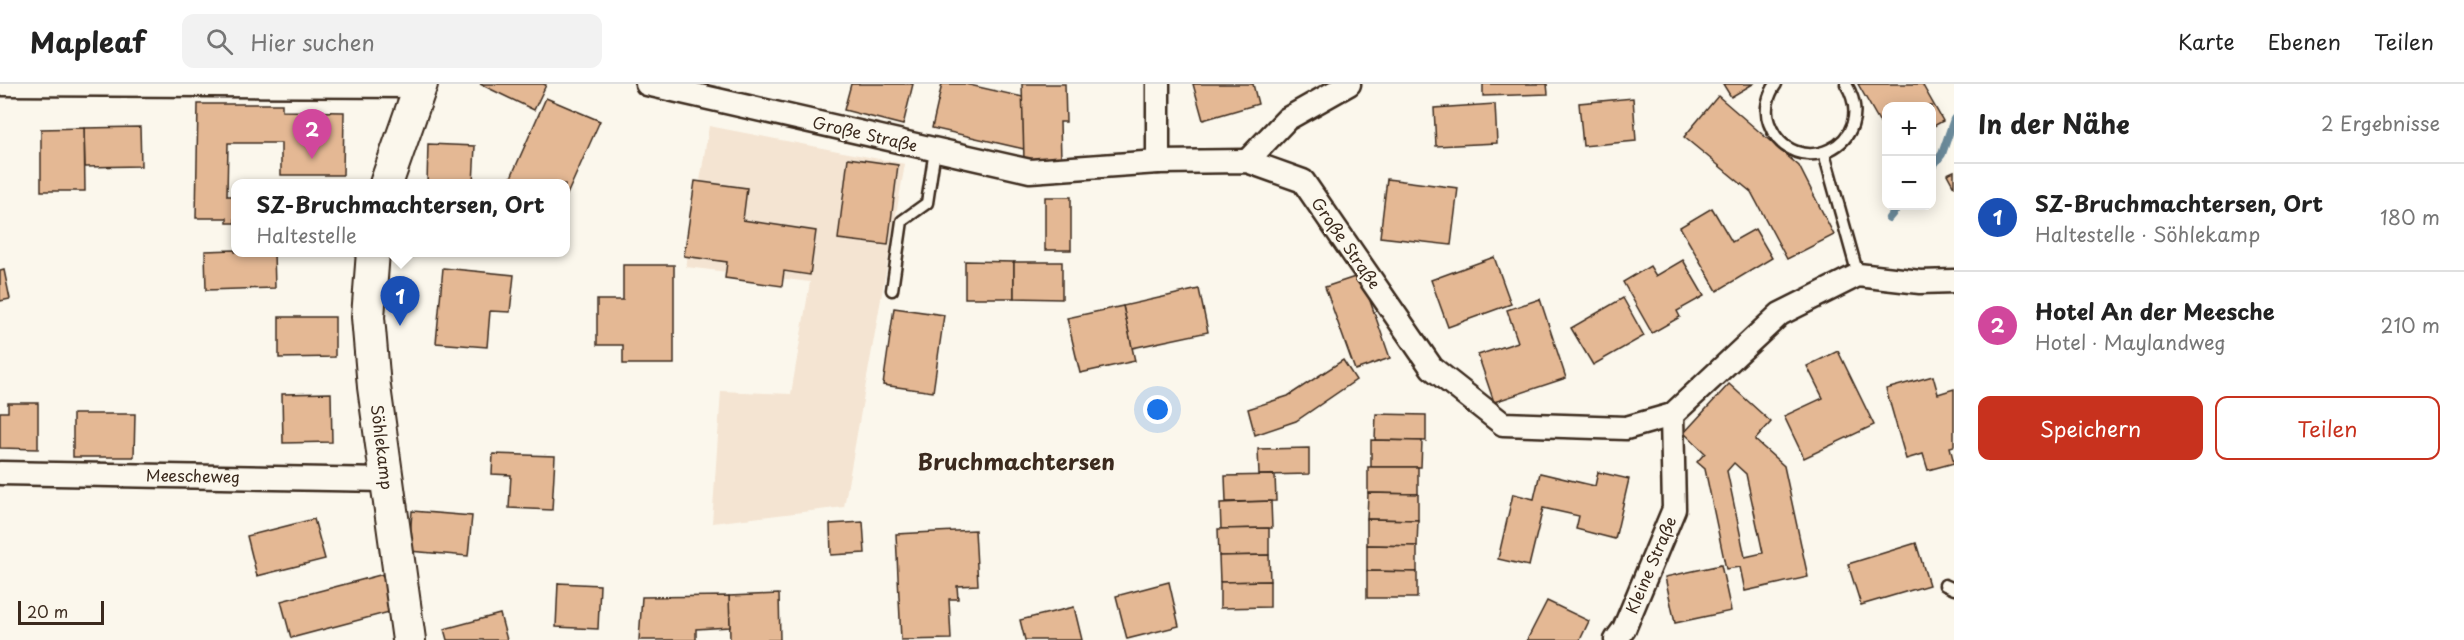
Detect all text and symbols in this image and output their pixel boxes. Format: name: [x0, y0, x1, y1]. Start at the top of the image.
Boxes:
search box: [182, 14, 602, 68]
text: Mapleaf: [30, 20, 146, 63]
icon: search: [203, 25, 236, 58]
text: Hier suchen: [251, 25, 375, 58]
text: Karte: [2178, 25, 2235, 57]
text: Ebenen: [2268, 25, 2341, 57]
text: Teilen: [2374, 25, 2434, 57]
map controls: [1882, 102, 1936, 210]
button: +: [1882, 102, 1936, 156]
text: In der Nähe: [1978, 104, 2130, 143]
text: 2 Ergebnisse: [2321, 108, 2440, 138]
street label: Große Straße: [810, 109, 920, 157]
pin: 2: [292, 110, 332, 159]
button: −: [1882, 156, 1936, 210]
popup: [231, 179, 570, 257]
text: SZ-Bruchmachtersen, Ort: [2035, 186, 2323, 219]
text: SZ-Bruchmachtersen, Ort: [256, 187, 545, 220]
street label: Große Straße: [1306, 192, 1387, 293]
text: 1: [1993, 202, 2002, 232]
text: 180 m: [2380, 202, 2440, 232]
text: Haltestelle · Söhlekamp: [2035, 219, 2260, 249]
text: Haltestelle: [256, 220, 357, 250]
pin: 1: [380, 276, 420, 326]
text: Hotel An der Meesche: [2035, 294, 2275, 327]
text: 2: [1990, 310, 2005, 340]
text: 210 m: [2381, 310, 2440, 340]
text: Hotel · Maylandweg: [2035, 327, 2226, 357]
your location: [1143, 395, 1172, 424]
button: Speichern: [1978, 396, 2203, 460]
button: Teilen: [2215, 396, 2440, 460]
street label: Söhlekamp: [366, 403, 400, 491]
district label: Bruchmachtersen: [917, 444, 1115, 477]
street label: Meescheweg: [146, 462, 240, 488]
street label: Kleine Straße: [1619, 512, 1681, 617]
scale bar: [18, 598, 104, 626]
text: 20 m: [27, 599, 68, 623]

